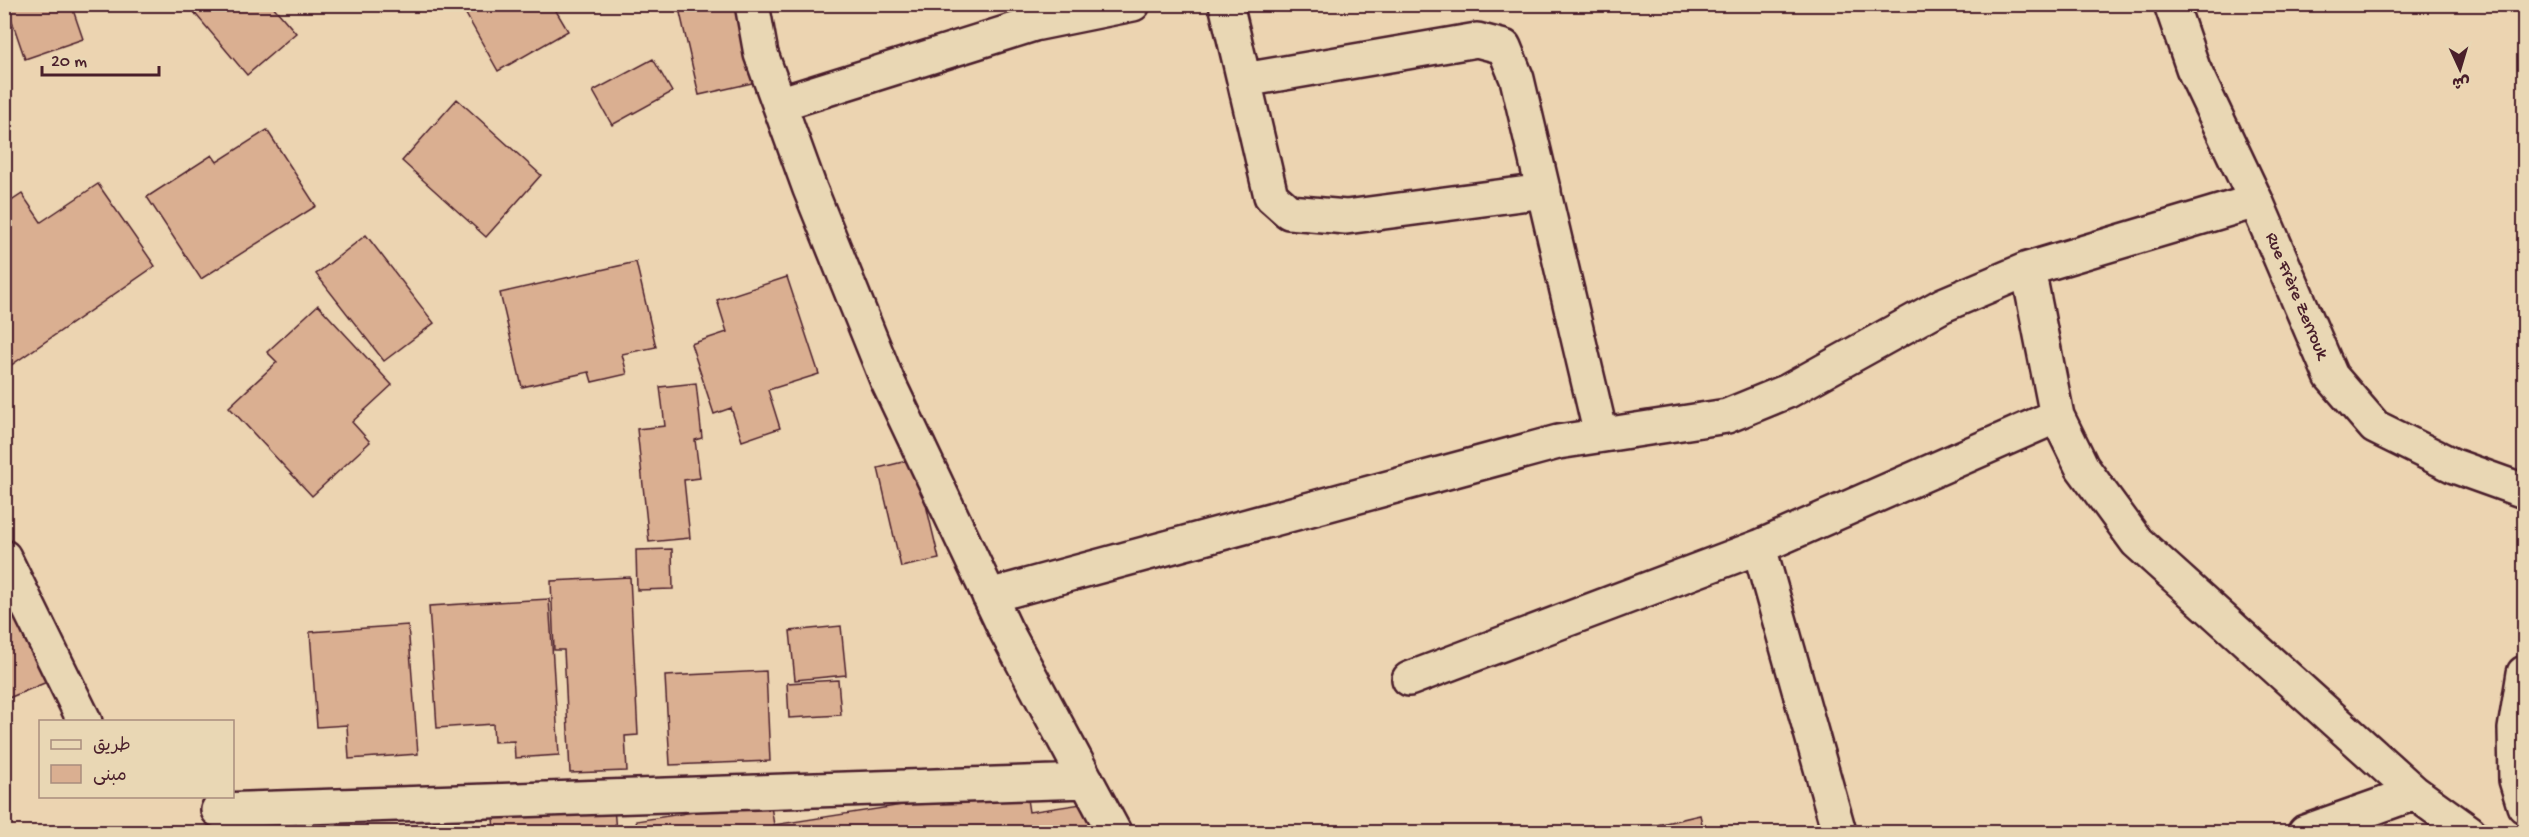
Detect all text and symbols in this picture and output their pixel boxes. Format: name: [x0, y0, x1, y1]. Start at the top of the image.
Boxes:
scale bar: [42, 39, 159, 77]
north arrow: [2430, 39, 2490, 99]
text: 20 m: [51, 52, 87, 73]
text: ش: [2451, 70, 2470, 91]
street label: Rue Frère Zerrouk: [2260, 229, 2333, 364]
legend: [39, 720, 234, 798]
text: طريق: [93, 736, 131, 757]
text: مبنى: [93, 766, 127, 787]

